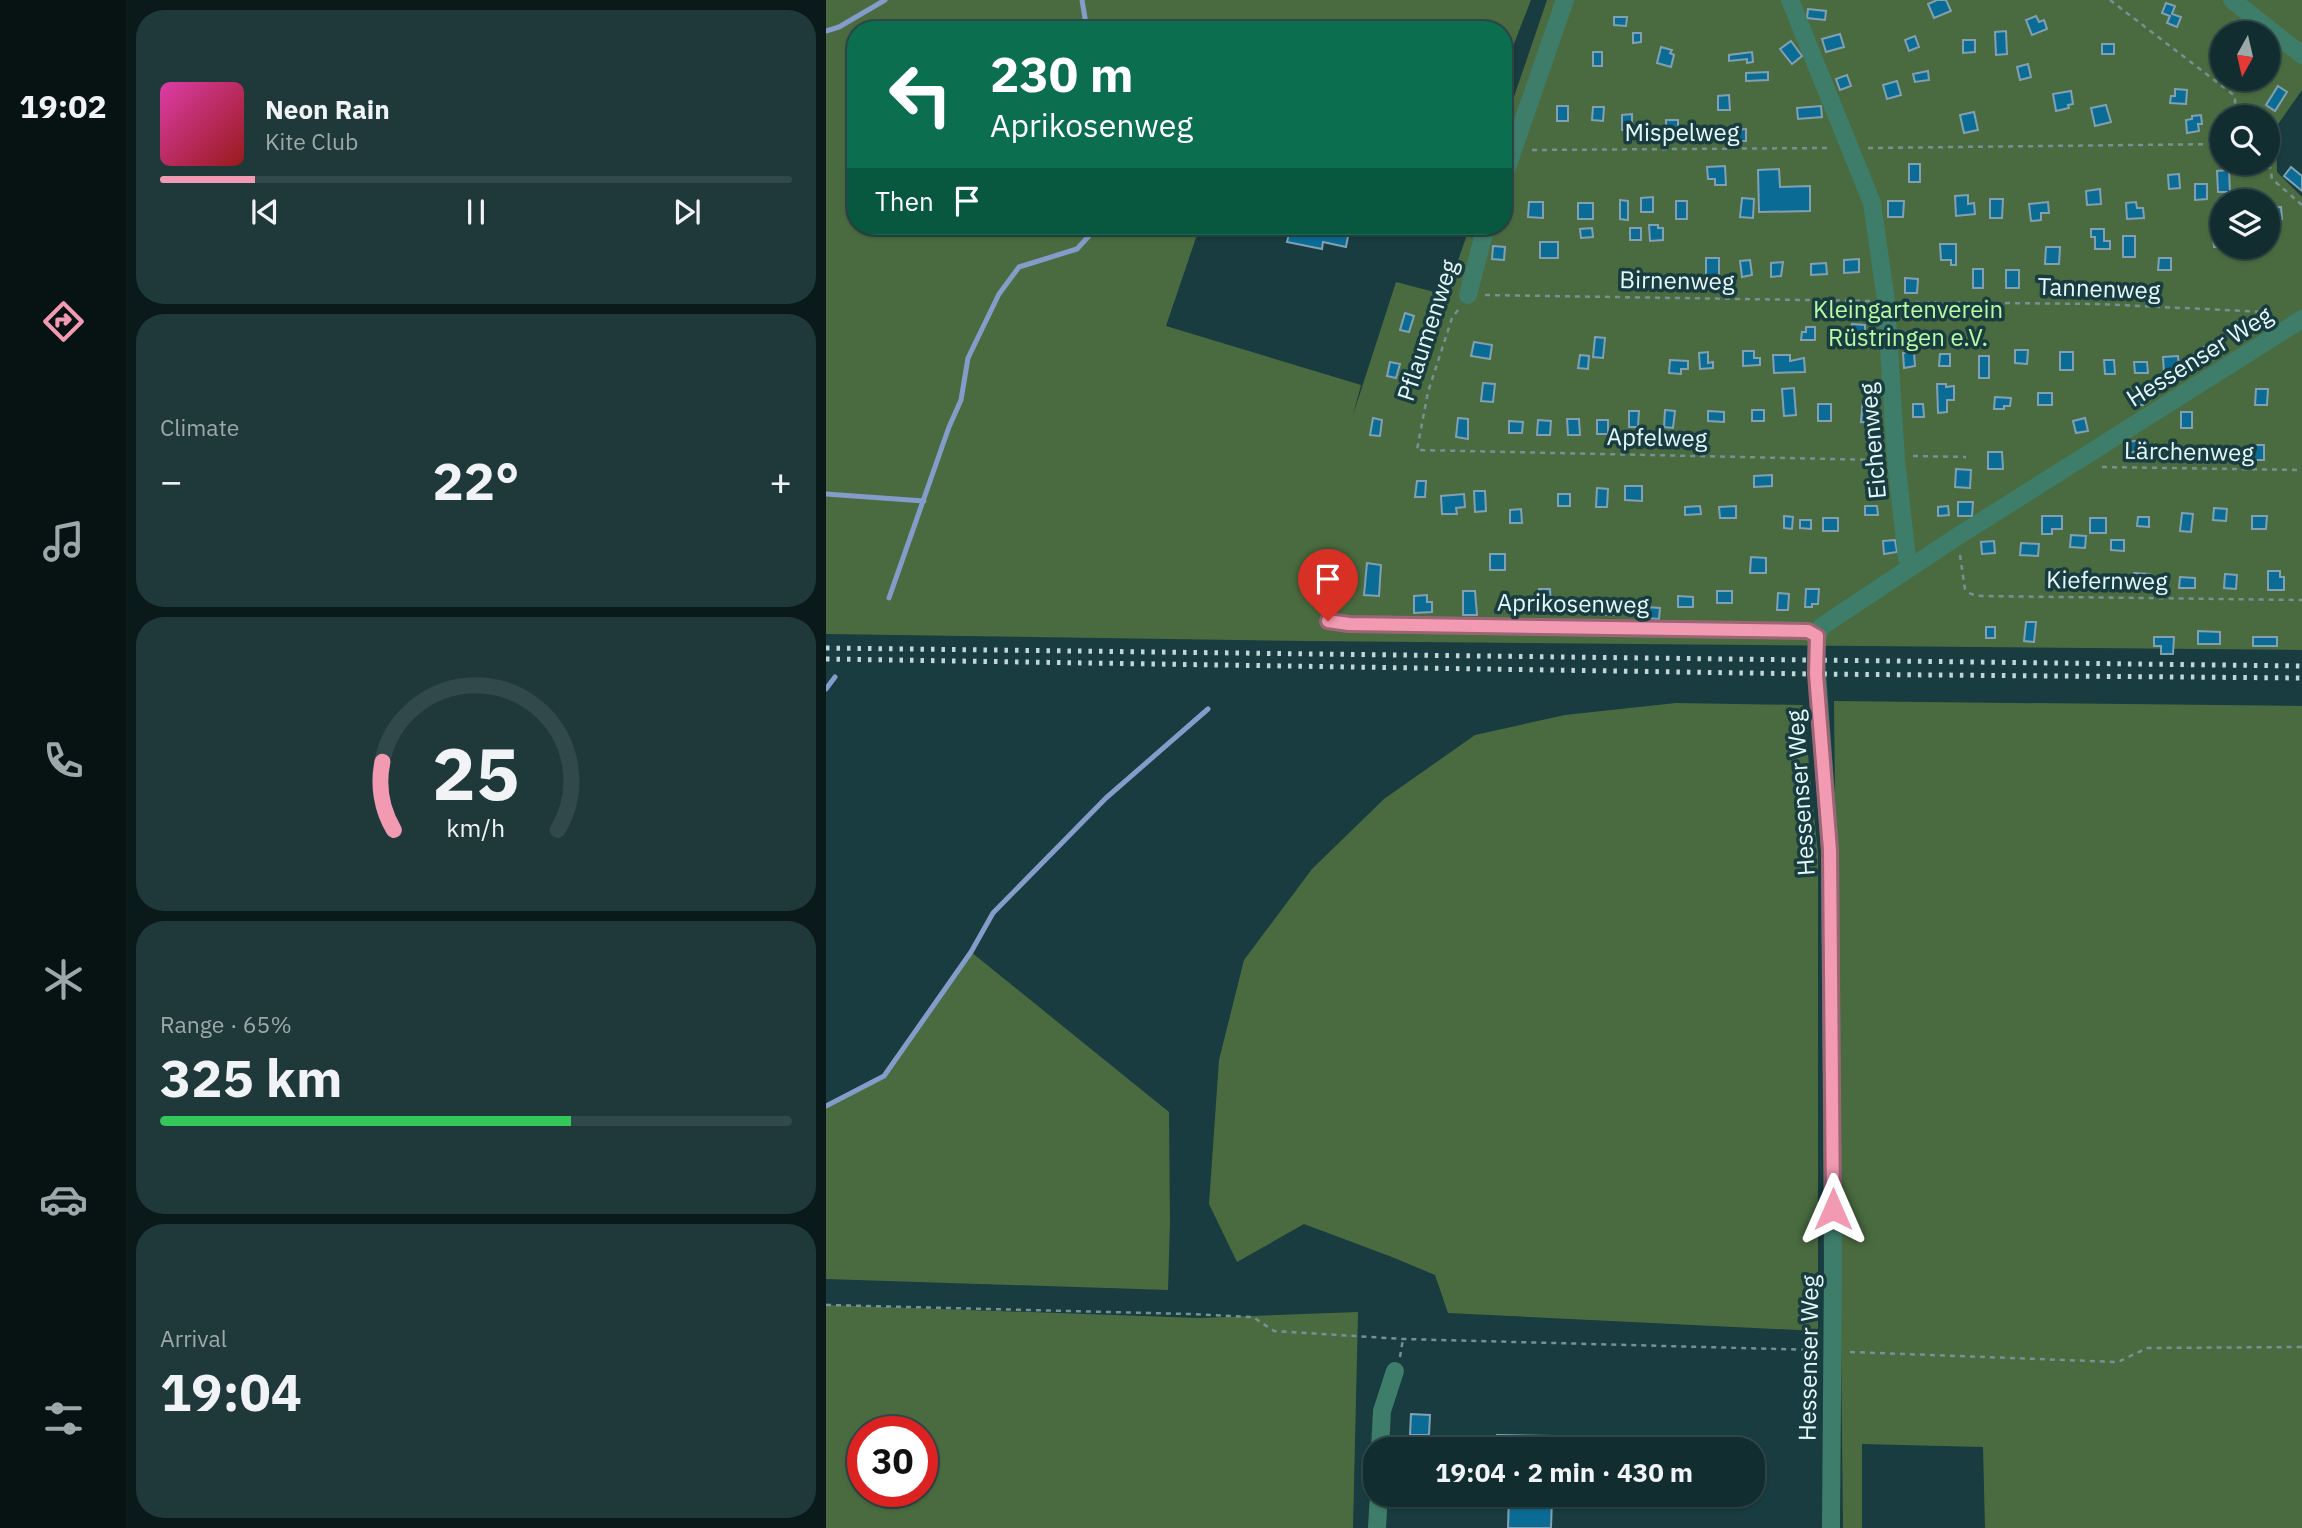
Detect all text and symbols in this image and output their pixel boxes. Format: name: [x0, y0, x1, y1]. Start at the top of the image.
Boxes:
north arrow: [2210, 21, 2280, 91]
map controls: [2210, 21, 2280, 259]
text: 230 m: [990, 42, 1134, 105]
icon: left: [875, 49, 966, 140]
text: 19:02: [19, 85, 107, 127]
text: Neon Rain: [265, 92, 390, 126]
text: Aprikosenweg: [990, 104, 1193, 146]
button: search: [2210, 105, 2280, 175]
street label: Mispelweg: [1625, 116, 1740, 148]
text: Kite Club: [265, 126, 358, 156]
icon: arrive: [948, 182, 986, 220]
text: Then: [875, 184, 934, 218]
button: layers: [2210, 189, 2280, 259]
icon: previous: [246, 193, 284, 231]
icon: pause: [457, 193, 495, 231]
icon: next: [668, 193, 706, 231]
street label: Pflaumenweg: [1389, 255, 1465, 405]
street label: Birnenweg: [1619, 263, 1735, 297]
street label: Tannenweg: [2037, 270, 2161, 306]
park label: Kleingartenverein Rüstringen e.V.: [1813, 293, 2003, 353]
icon: directions: [39, 297, 88, 346]
street label: Hessenser Weg: [2120, 298, 2278, 414]
street label: Eichenweg: [1851, 381, 1893, 500]
text: Climate: [160, 412, 239, 442]
street label: Apfelweg: [1606, 420, 1708, 454]
street label: Lärchenweg: [2124, 434, 2255, 468]
text: 22°: [433, 447, 519, 514]
text: −: [160, 456, 183, 505]
text: +: [769, 456, 792, 505]
icon: music: [39, 517, 88, 566]
pin: [1298, 549, 1358, 621]
icon: arrive: [1309, 560, 1347, 598]
street label: Kiefernweg: [2046, 563, 2168, 597]
street label: Aprikosenweg: [1497, 586, 1650, 620]
street label: Hessenser Weg: [1778, 709, 1822, 877]
text: 25: [432, 725, 520, 820]
icon: phone: [39, 736, 88, 785]
text: km/h: [447, 811, 505, 844]
icon: climate: [39, 955, 88, 1004]
text: Range · 65%: [160, 1009, 292, 1039]
text: 325 km: [160, 1044, 342, 1111]
position arrow: [1796, 1172, 1870, 1246]
icon: car: [39, 1175, 88, 1224]
street label: Hessenser Weg: [1791, 1274, 1825, 1441]
text: Arrival: [160, 1323, 227, 1353]
text: 19:04: [160, 1358, 302, 1425]
icon: filters: [39, 1394, 88, 1443]
speed limit sign: 30: [847, 1416, 938, 1507]
text: 19:04 · 2 min · 430 m: [1435, 1455, 1693, 1489]

